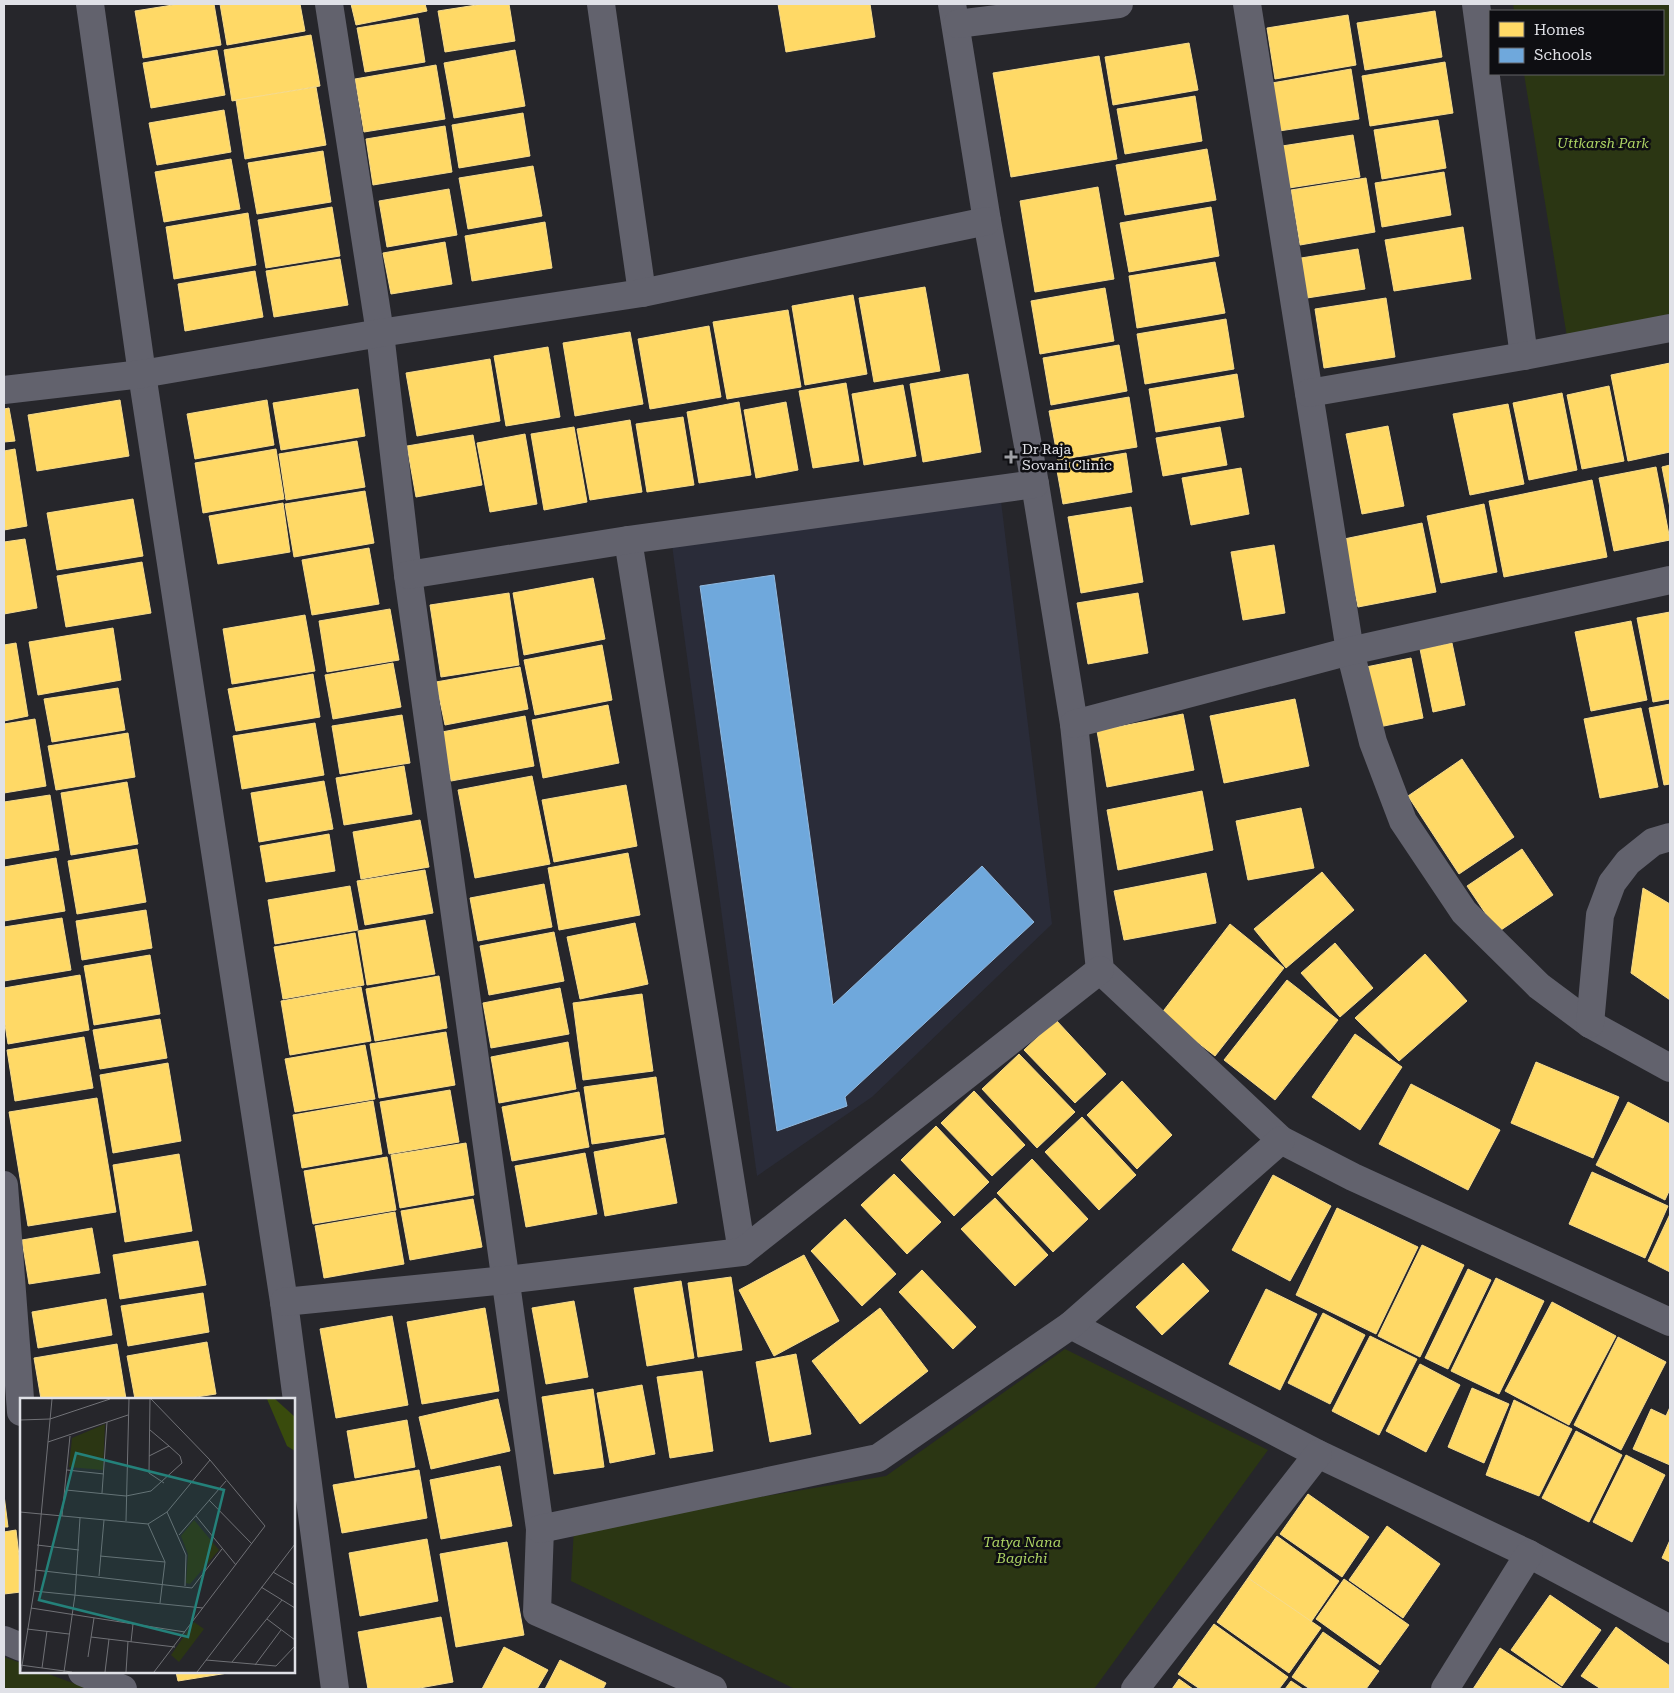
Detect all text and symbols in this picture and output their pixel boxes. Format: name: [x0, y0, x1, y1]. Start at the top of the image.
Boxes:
legend: [1489, 10, 1664, 75]
text: Homes: [1534, 21, 1585, 39]
text: Schools: [1534, 46, 1592, 64]
park label: Uttkarsh Park: [1557, 135, 1649, 151]
place label: Dr Raja Sovani Clinic: [1022, 441, 1112, 473]
marker: Dr Raja Sovani Clinic: [1004, 450, 1018, 464]
inset map: [20, 1398, 295, 1673]
park label: Tatya Nana Bagichi: [983, 1534, 1061, 1566]

